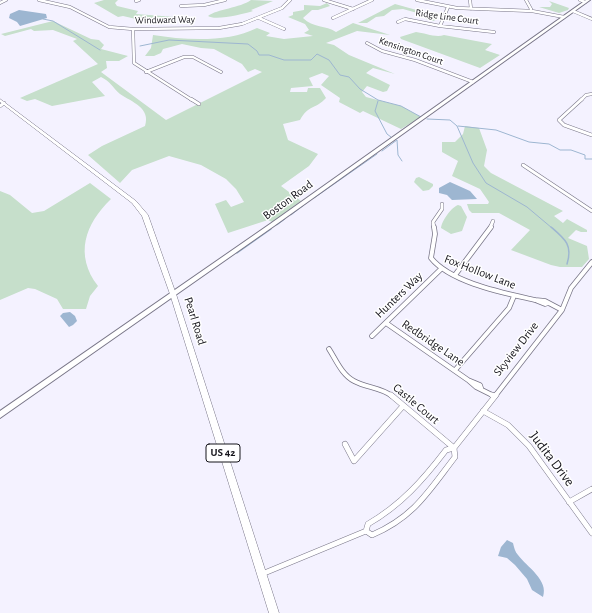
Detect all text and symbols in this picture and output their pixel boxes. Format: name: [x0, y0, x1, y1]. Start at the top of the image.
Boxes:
street label: Ridge Line Court: [415, 7, 479, 27]
street label: Windward Way: [135, 13, 195, 27]
street label: Kensington Court: [377, 34, 445, 68]
street label: Boston Road: [260, 177, 316, 223]
street label: Fox Hollow Lane: [442, 252, 518, 292]
street label: Hunters Way: [372, 269, 426, 321]
street label: Pearl Road: [181, 295, 209, 347]
street label: Redbridge Lane: [399, 317, 467, 369]
street label: Skyview Drive: [490, 319, 542, 379]
street label: Castle Court: [390, 380, 442, 428]
street label: Judita Drive: [526, 428, 578, 490]
road number: US 42: [206, 444, 240, 462]

